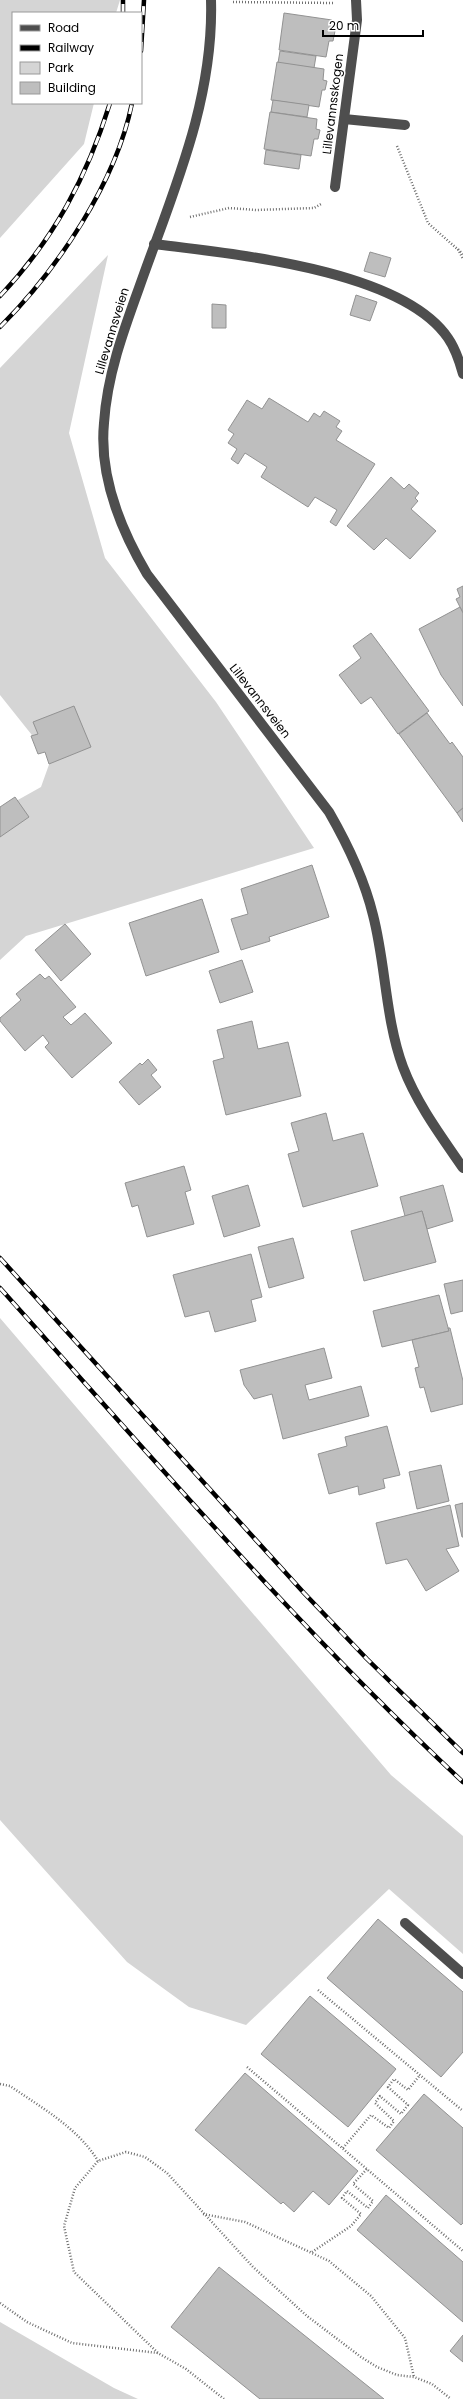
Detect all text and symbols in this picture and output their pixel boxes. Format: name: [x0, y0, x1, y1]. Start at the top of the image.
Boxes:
legend: [12, 12, 142, 104]
scale bar: [323, 12, 423, 38]
text: 20 m: [329, 17, 359, 34]
text: Road: [48, 19, 79, 36]
text: Railway: [48, 39, 94, 56]
street label: Lillevannsskogen: [318, 53, 347, 155]
text: Park: [48, 59, 75, 76]
text: Building: [48, 79, 96, 96]
street label: Lillevannsveien: [90, 285, 133, 376]
street label: Lillevannsveien: [226, 660, 295, 741]

